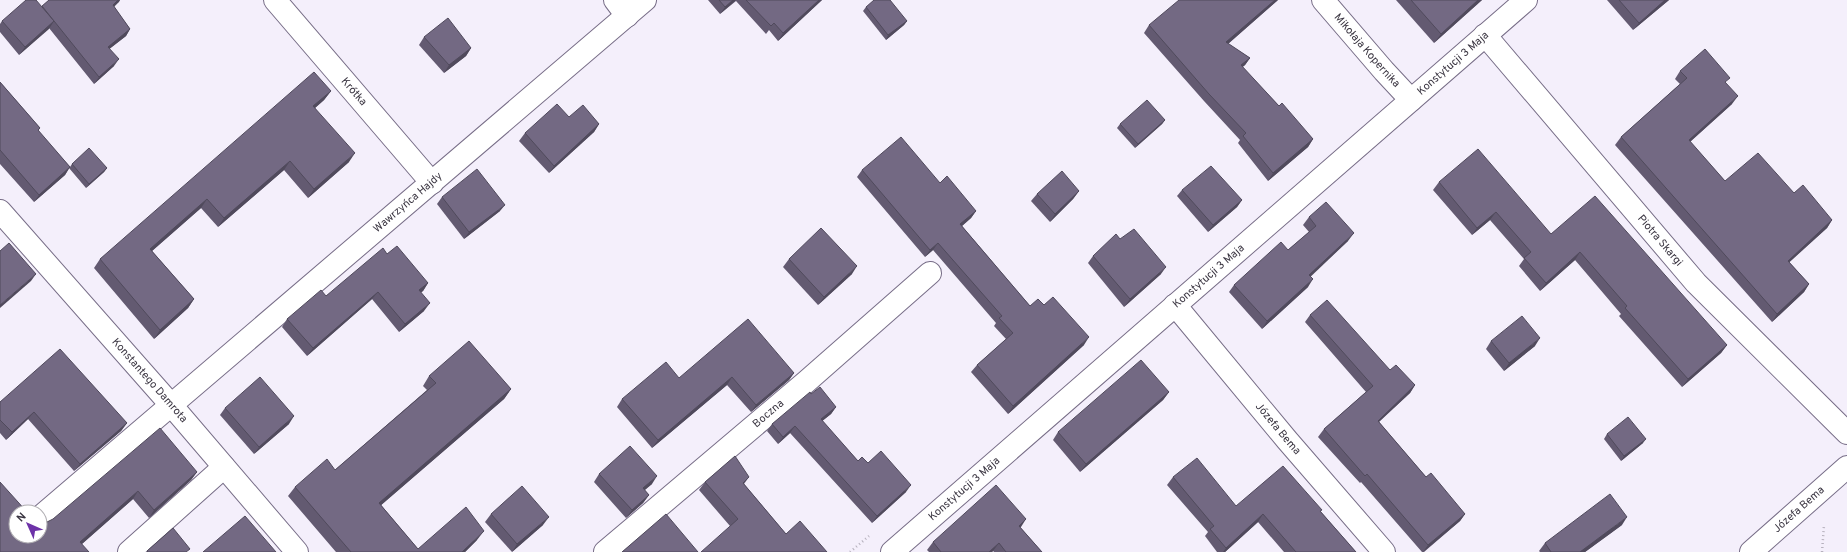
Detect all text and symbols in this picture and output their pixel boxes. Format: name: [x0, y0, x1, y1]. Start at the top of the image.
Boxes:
street label: Mikołaja Kopernika: [1331, 11, 1403, 91]
street label: Konstytucji 3 Maja: [1414, 28, 1492, 98]
street label: Krótka: [338, 75, 370, 109]
street label: Wawrzyńca Hajdy: [371, 169, 445, 236]
street label: Piotra Skargi: [1634, 212, 1686, 269]
street label: Konstytucji 3 Maja: [1170, 241, 1248, 311]
street label: Konstantego Damrota: [109, 335, 190, 426]
street label: Boczna: [750, 396, 787, 431]
street label: Józefa Bema: [1252, 400, 1304, 458]
street label: Konstytucji 3 Maja: [926, 454, 1003, 524]
street label: Józefa Bema: [1770, 483, 1828, 536]
north arrow: [8, 504, 48, 544]
text: N: [14, 510, 29, 525]

